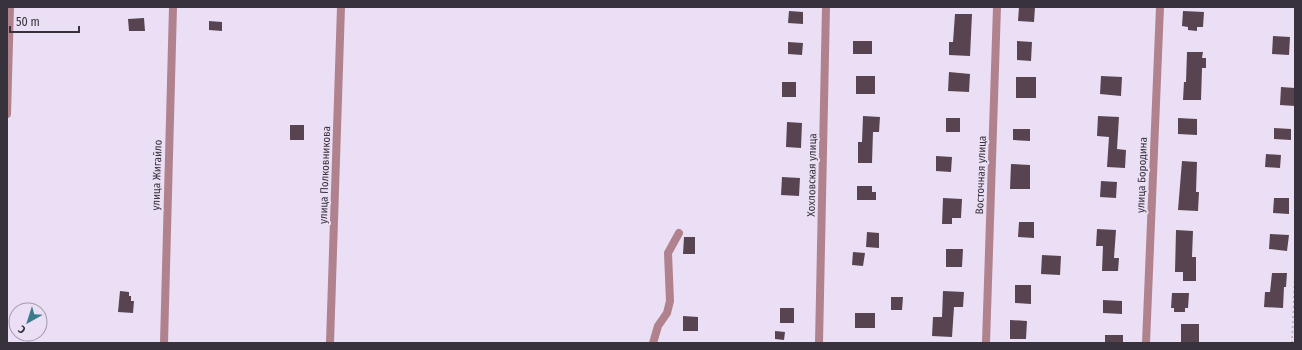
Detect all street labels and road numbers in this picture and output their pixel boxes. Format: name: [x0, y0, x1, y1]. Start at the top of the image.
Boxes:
street label: улица Полковникова: [317, 126, 333, 224]
street label: Хохловская улица: [805, 133, 819, 217]
street label: Восточная улица: [973, 135, 989, 215]
street label: улица Бородина: [1134, 137, 1150, 213]
street label: улица Жигайло: [149, 139, 165, 211]

